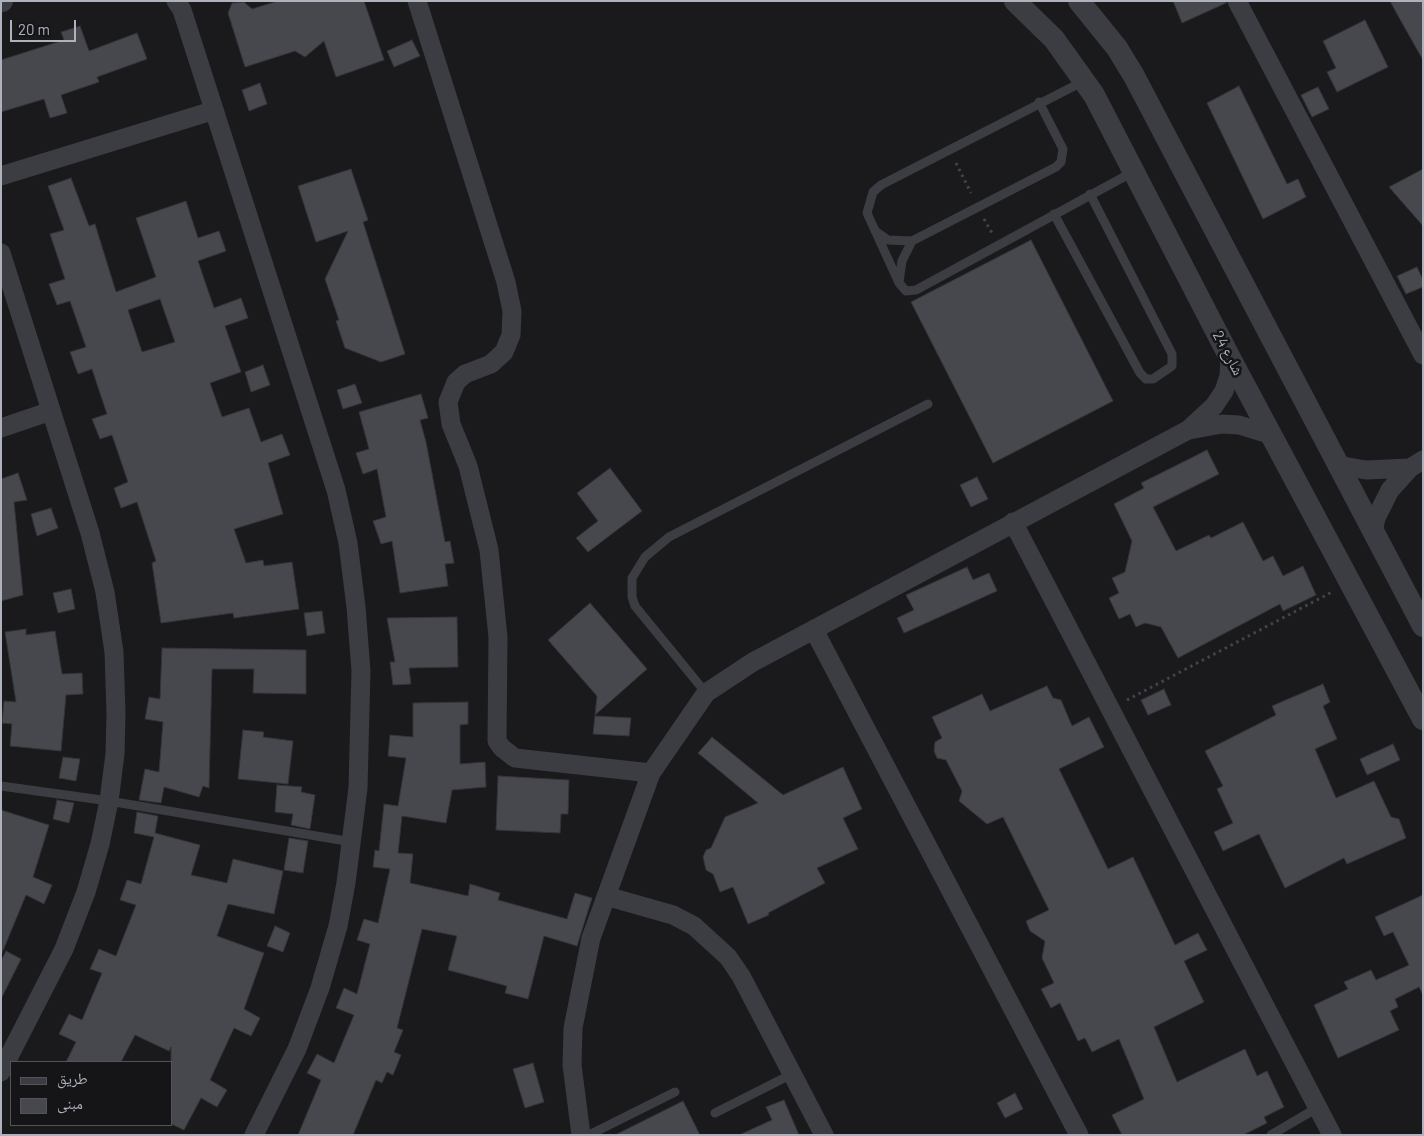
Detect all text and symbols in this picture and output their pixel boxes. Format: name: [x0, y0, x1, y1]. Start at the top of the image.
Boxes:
scale bar: [12, 10, 79, 42]
text: 20 m: [18, 20, 50, 38]
street label: شارع 24: [1209, 328, 1247, 378]
legend: [10, 1061, 172, 1126]
text: طريق: [57, 1069, 88, 1087]
text: مبنى: [57, 1094, 83, 1112]

